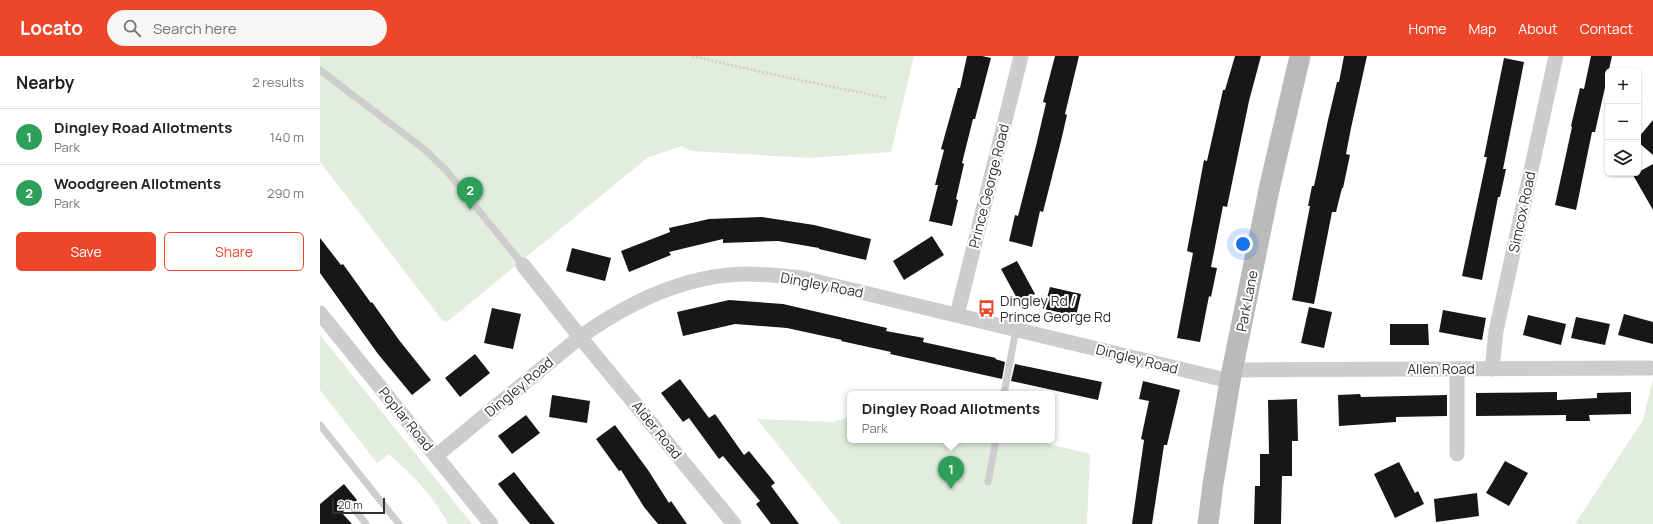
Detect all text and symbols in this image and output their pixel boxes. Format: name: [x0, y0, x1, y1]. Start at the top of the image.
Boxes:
search box: [107, 10, 387, 46]
text: Locato: [20, 15, 83, 41]
icon: search: [121, 17, 143, 39]
text: Search here: [153, 18, 236, 39]
text: Home: [1409, 19, 1446, 38]
text: Map: [1468, 19, 1496, 38]
text: About: [1518, 19, 1558, 38]
text: Contact: [1580, 19, 1633, 38]
map controls: [1605, 68, 1641, 176]
button: +: [1605, 68, 1641, 104]
text: Nearby: [16, 71, 74, 94]
text: 2 results: [252, 73, 304, 91]
button: −: [1605, 104, 1641, 140]
text: Dingley Road Allotments: [54, 117, 232, 138]
street label: Prince George Road: [964, 122, 1013, 250]
text: 1: [26, 128, 32, 146]
text: 140 m: [270, 128, 304, 146]
text: Park: [54, 138, 80, 156]
button: layers: [1605, 140, 1641, 176]
street label: Simcox Road: [1504, 169, 1539, 254]
text: Woodgreen Allotments: [54, 173, 221, 194]
pin: 2: [457, 177, 483, 210]
text: 2: [25, 184, 33, 202]
text: 290 m: [267, 184, 304, 202]
text: Park: [54, 194, 80, 212]
button: Save: [16, 232, 156, 271]
button: Share: [164, 232, 304, 271]
your location: [1233, 234, 1253, 254]
street label: Dingley Road: [779, 267, 865, 302]
street label: Park Lane: [1231, 269, 1262, 333]
place label: Dingley Rd / Prince George Rd: [1000, 291, 1111, 326]
bus stop icon: Dingley Rd / Prince George Rd: [977, 299, 997, 319]
street label: Dingley Road: [1094, 339, 1180, 378]
street label: Dingley Road: [480, 352, 557, 421]
street label: Allen Road: [1407, 359, 1475, 378]
street label: Poplar Road: [375, 383, 438, 455]
popup: [847, 391, 1055, 443]
street label: Alder Road: [628, 397, 687, 463]
text: Dingley Road Allotments: [862, 398, 1040, 419]
text: Park: [862, 419, 888, 437]
pin: 1: [938, 456, 964, 489]
scale bar: [332, 496, 385, 515]
text: 20 m: [338, 497, 363, 512]

